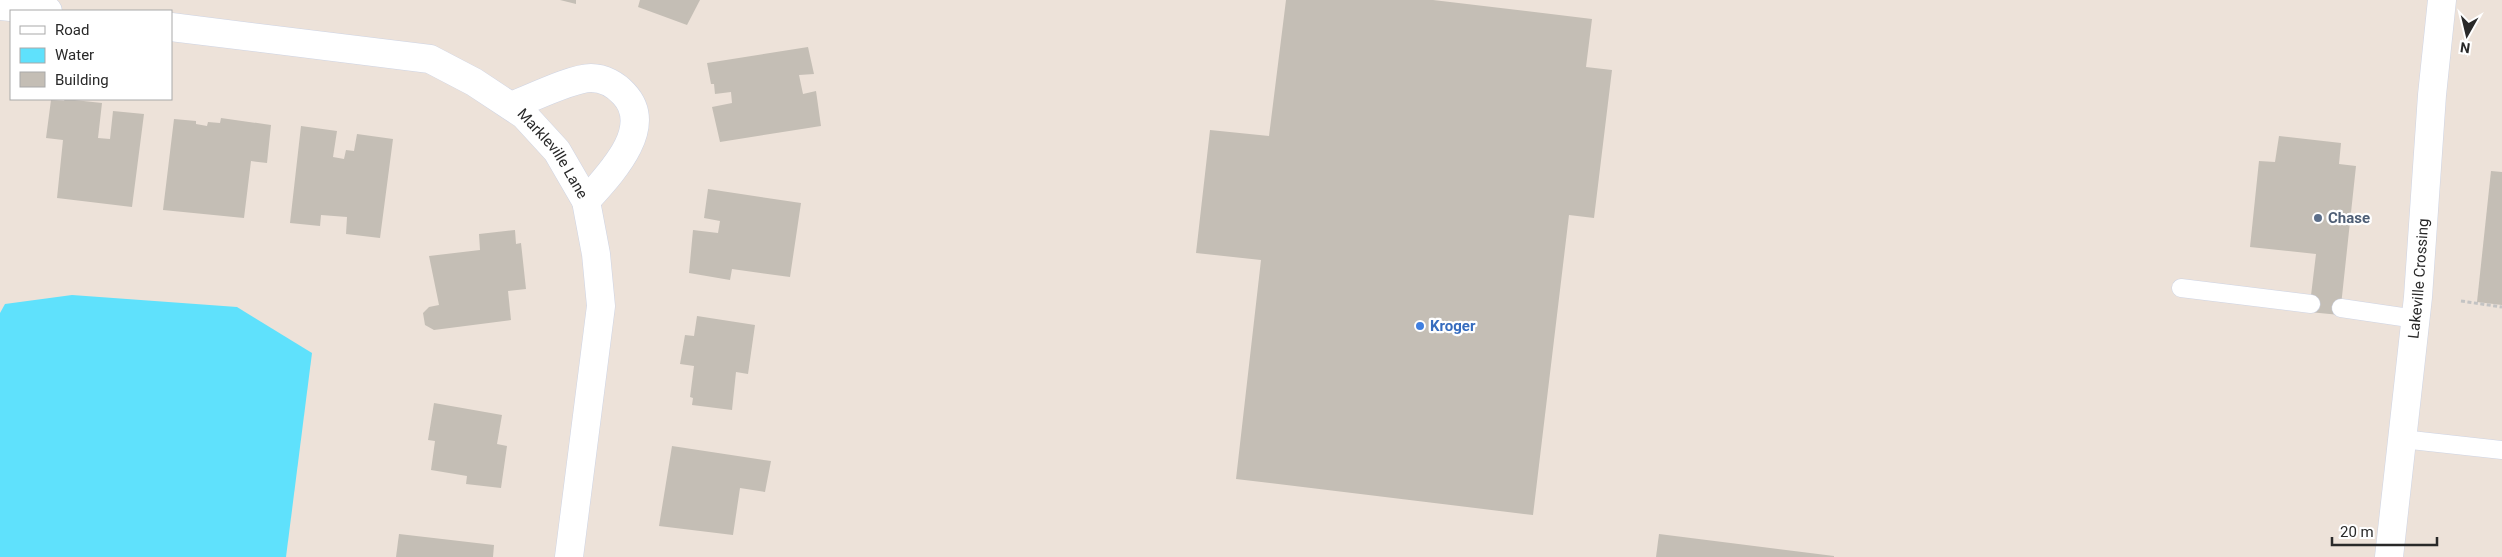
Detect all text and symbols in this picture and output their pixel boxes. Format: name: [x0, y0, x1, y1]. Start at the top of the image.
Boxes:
legend: [10, 10, 172, 100]
north arrow: [2442, 10, 2492, 60]
text: Road: [55, 21, 89, 39]
text: N: [2459, 39, 2471, 56]
text: Water: [55, 46, 94, 64]
text: Building: [55, 71, 109, 89]
street label: Markleville Lane: [514, 105, 592, 202]
place label: Chase: [2328, 209, 2370, 227]
marker: Chase: [2312, 212, 2324, 224]
street label: Lakeville Crossing: [2404, 218, 2432, 340]
place label: Kroger: [1430, 317, 1476, 335]
marker: Kroger: [1414, 320, 1426, 332]
scale bar: [2332, 514, 2437, 546]
text: 20 m: [2340, 523, 2374, 541]

